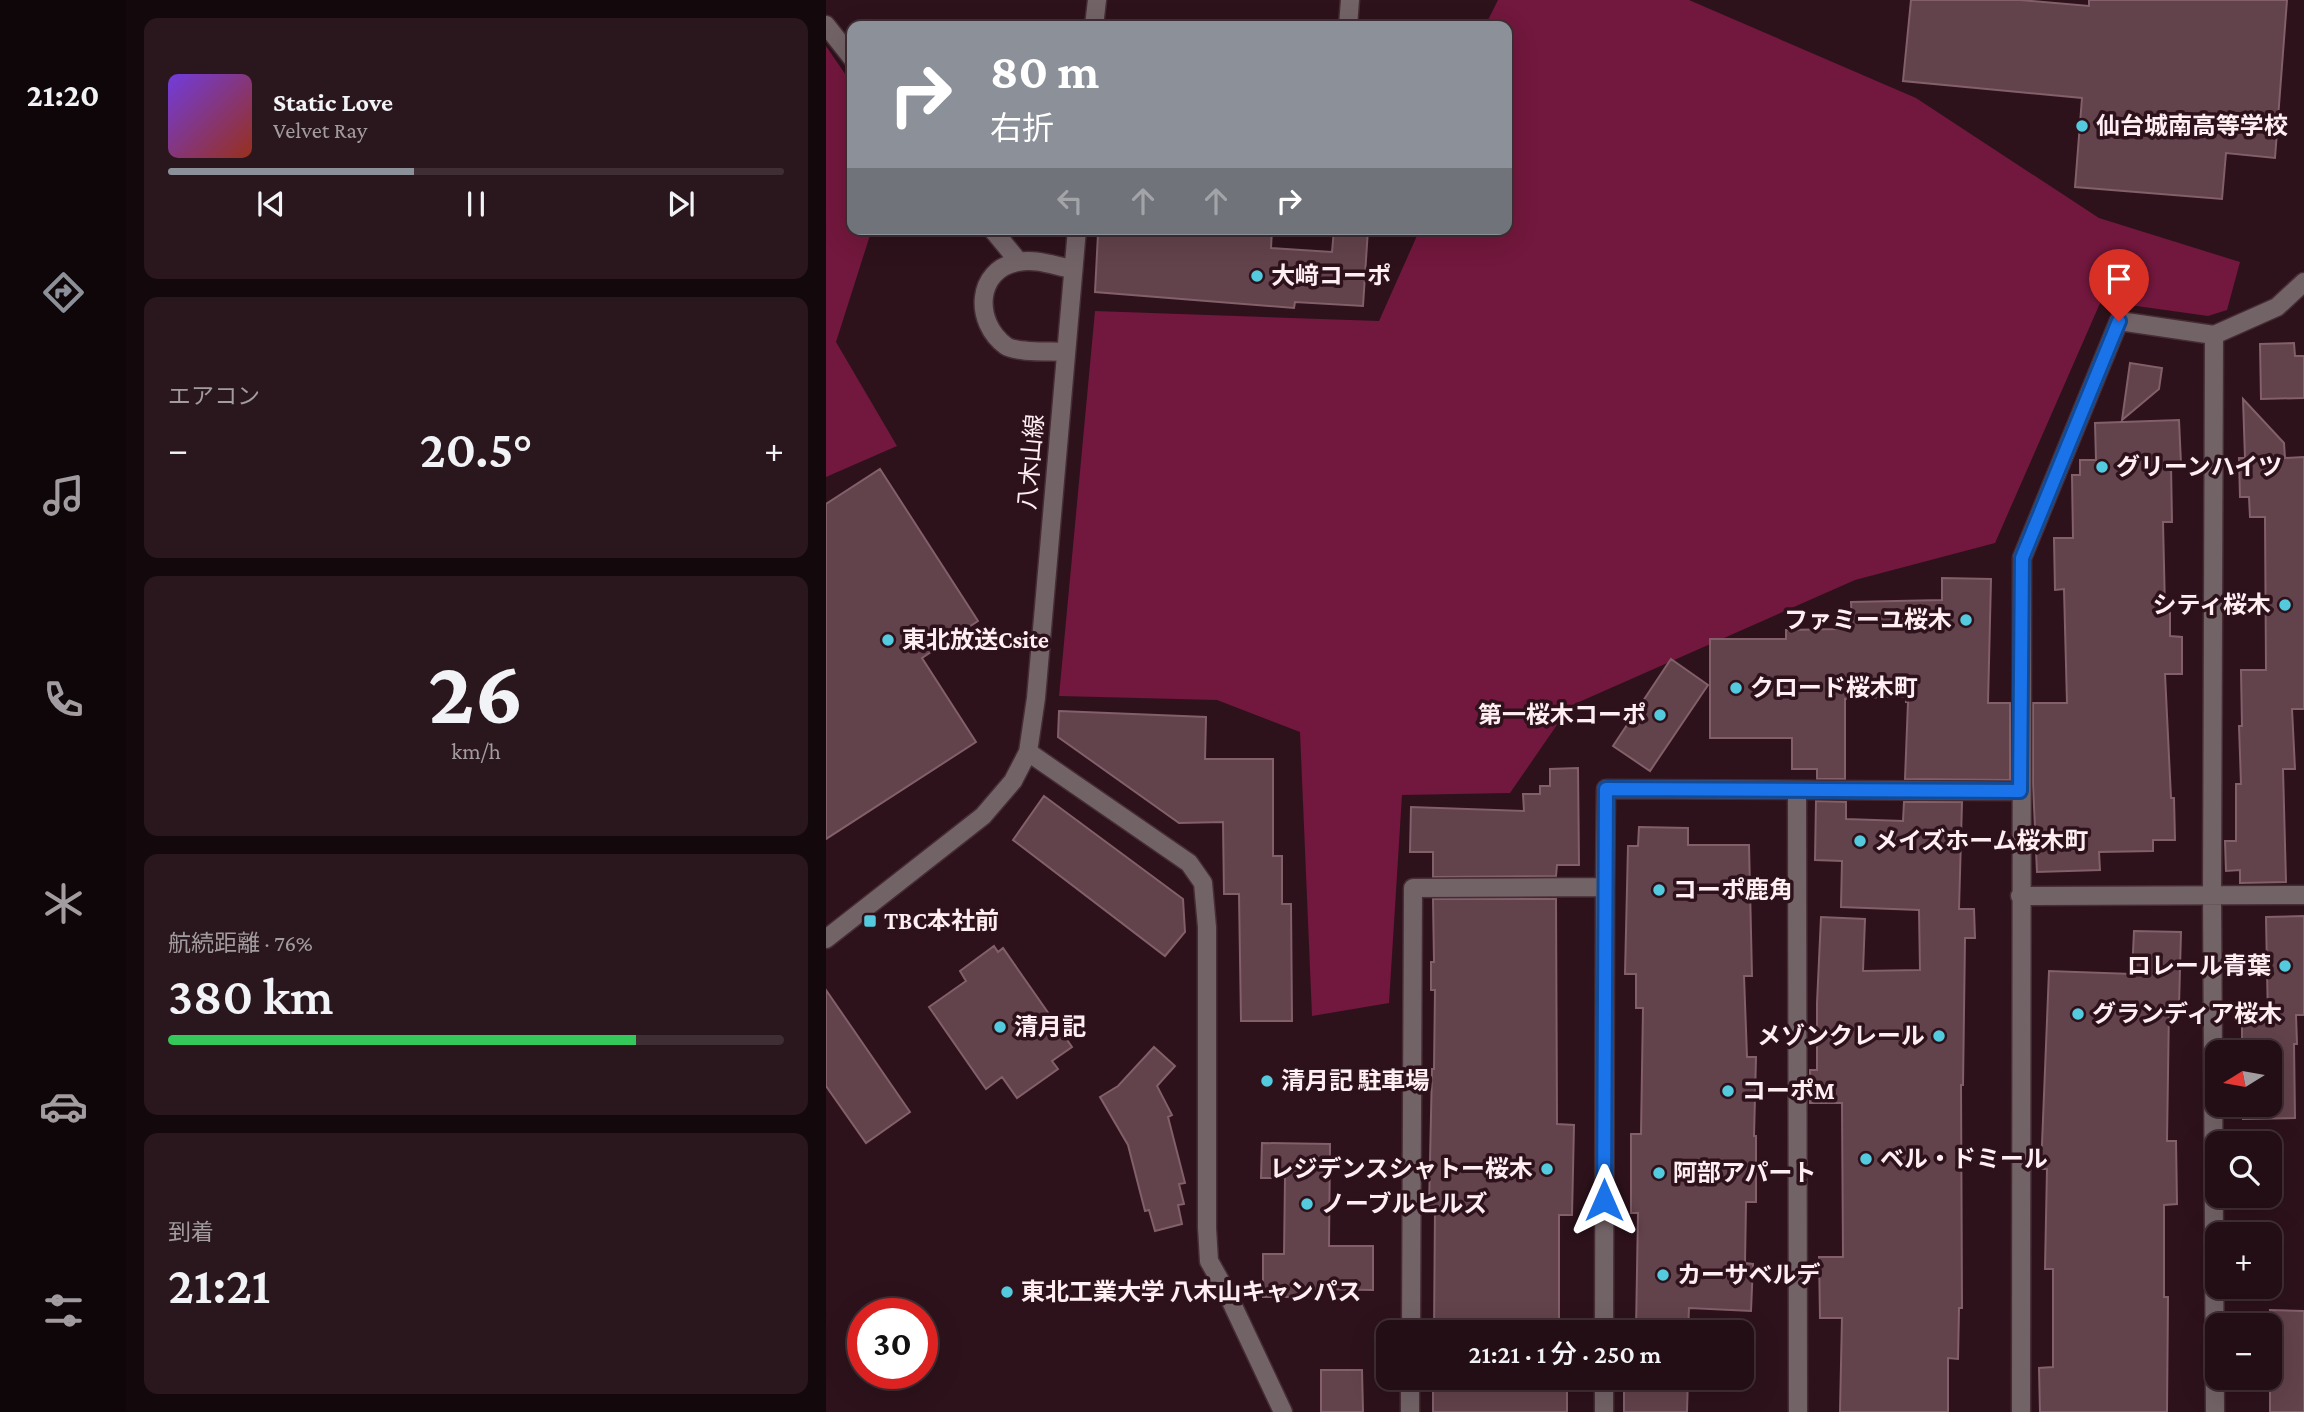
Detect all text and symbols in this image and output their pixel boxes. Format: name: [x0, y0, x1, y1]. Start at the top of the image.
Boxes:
text: 80 m: [990, 44, 1099, 99]
icon: right: [875, 49, 966, 140]
text: 21:20: [27, 77, 99, 113]
text: Static Love: [273, 88, 393, 117]
text: 右折: [990, 110, 1054, 146]
place label: 仙台城南高等学校: [2096, 112, 2288, 139]
text: Velvet Ray: [273, 117, 367, 143]
marker: 仙台城南高等学校: [2074, 118, 2090, 134]
icon: left: [1051, 182, 1089, 220]
icon: ahead: [1124, 182, 1162, 220]
icon: ahead: [1197, 182, 1235, 220]
icon: right: [1270, 182, 1308, 220]
icon: previous: [252, 185, 290, 223]
icon: pause: [457, 185, 495, 223]
icon: next: [662, 185, 700, 223]
pin: [2089, 249, 2149, 321]
icon: arrive: [2100, 260, 2138, 298]
place label: 大﨑コーポ: [1271, 262, 1391, 289]
icon: directions: [39, 268, 88, 317]
marker: 大﨑コーポ: [1249, 268, 1265, 284]
text: エアコン: [168, 383, 260, 409]
street label: 八木山線: [1013, 413, 1048, 511]
text: 20.5°: [420, 420, 532, 478]
text: −: [168, 428, 188, 470]
text: +: [764, 428, 784, 470]
place label: グリーンハイツ: [2116, 453, 2282, 480]
marker: グリーンハイツ: [2094, 459, 2110, 475]
icon: music: [39, 471, 88, 520]
place label: シティ桜木: [2152, 591, 2271, 618]
marker: シティ桜木: [2277, 597, 2293, 613]
place label: ファミーユ桜木: [1784, 606, 1952, 633]
marker: ファミーユ桜木: [1958, 612, 1974, 628]
place label: 東北放送Csite: [902, 626, 1049, 653]
marker: 東北放送Csite: [880, 632, 896, 648]
text: 26: [428, 641, 524, 743]
place label: クロード桜木町: [1750, 674, 1918, 701]
icon: phone: [39, 675, 88, 724]
marker: クロード桜木町: [1728, 680, 1744, 696]
place label: 第一桜木コーポ: [1478, 701, 1646, 728]
marker: 第一桜木コーポ: [1652, 707, 1668, 723]
text: km/h: [451, 738, 501, 764]
place label: メイズホーム桜木町: [1874, 827, 2089, 854]
marker: メイズホーム桜木町: [1852, 833, 1868, 849]
place label: コーポ鹿角: [1673, 876, 1793, 903]
icon: climate: [39, 879, 88, 928]
marker: コーポ鹿角: [1651, 882, 1667, 898]
place label: TBC本社前: [884, 907, 999, 934]
marker: TBC本社前: [862, 913, 878, 929]
text: 航続距離 · 76%: [168, 930, 313, 956]
place label: ロレール青葉: [2127, 952, 2271, 979]
marker: ロレール青葉: [2277, 958, 2293, 974]
text: 380 km: [168, 967, 333, 1025]
place label: グランディア桜木: [2092, 1000, 2282, 1027]
marker: グランディア桜木: [2070, 1006, 2086, 1022]
place label: 清月記: [1014, 1013, 1086, 1040]
marker: 清月記: [992, 1019, 1008, 1035]
place label: メゾンクレール: [1757, 1022, 1925, 1049]
marker: メゾンクレール: [1931, 1028, 1947, 1044]
north arrow: [2205, 1040, 2282, 1116]
map controls: [2205, 1040, 2282, 1390]
place label: 清月記 駐車場: [1281, 1067, 1430, 1094]
marker: 清月記 駐車場: [1259, 1073, 1275, 1089]
place label: コーポM: [1742, 1077, 1835, 1104]
icon: car: [39, 1082, 88, 1131]
marker: コーポM: [1720, 1083, 1736, 1099]
button: search: [2205, 1131, 2282, 1208]
place label: ベル・ドミール: [1880, 1145, 2048, 1172]
marker: ベル・ドミール: [1858, 1151, 1874, 1167]
place label: レジデンスシャトー桜木: [1269, 1155, 1533, 1182]
place label: 阿部アパート: [1673, 1159, 1817, 1186]
marker: レジデンスシャトー桜木: [1539, 1161, 1555, 1177]
position arrow: [1567, 1163, 1641, 1237]
marker: 阿部アパート: [1651, 1165, 1667, 1181]
place label: ノーブルヒルズ: [1321, 1190, 1488, 1217]
marker: ノーブルヒルズ: [1299, 1196, 1315, 1212]
text: 到着: [168, 1219, 214, 1245]
button: +: [2205, 1222, 2282, 1299]
text: 21:21: [168, 1256, 270, 1314]
place label: カーサベルデ: [1677, 1261, 1821, 1288]
marker: カーサベルデ: [1655, 1267, 1671, 1283]
place label: 東北工業大学 八木山キャンパス: [1021, 1278, 1362, 1305]
marker: 東北工業大学 八木山キャンパス: [999, 1284, 1015, 1300]
icon: filters: [39, 1286, 88, 1335]
speed limit sign: 30: [847, 1298, 938, 1389]
button: −: [2205, 1313, 2282, 1390]
text: 21:21 · 1 分 · 250 m: [1469, 1340, 1661, 1369]

